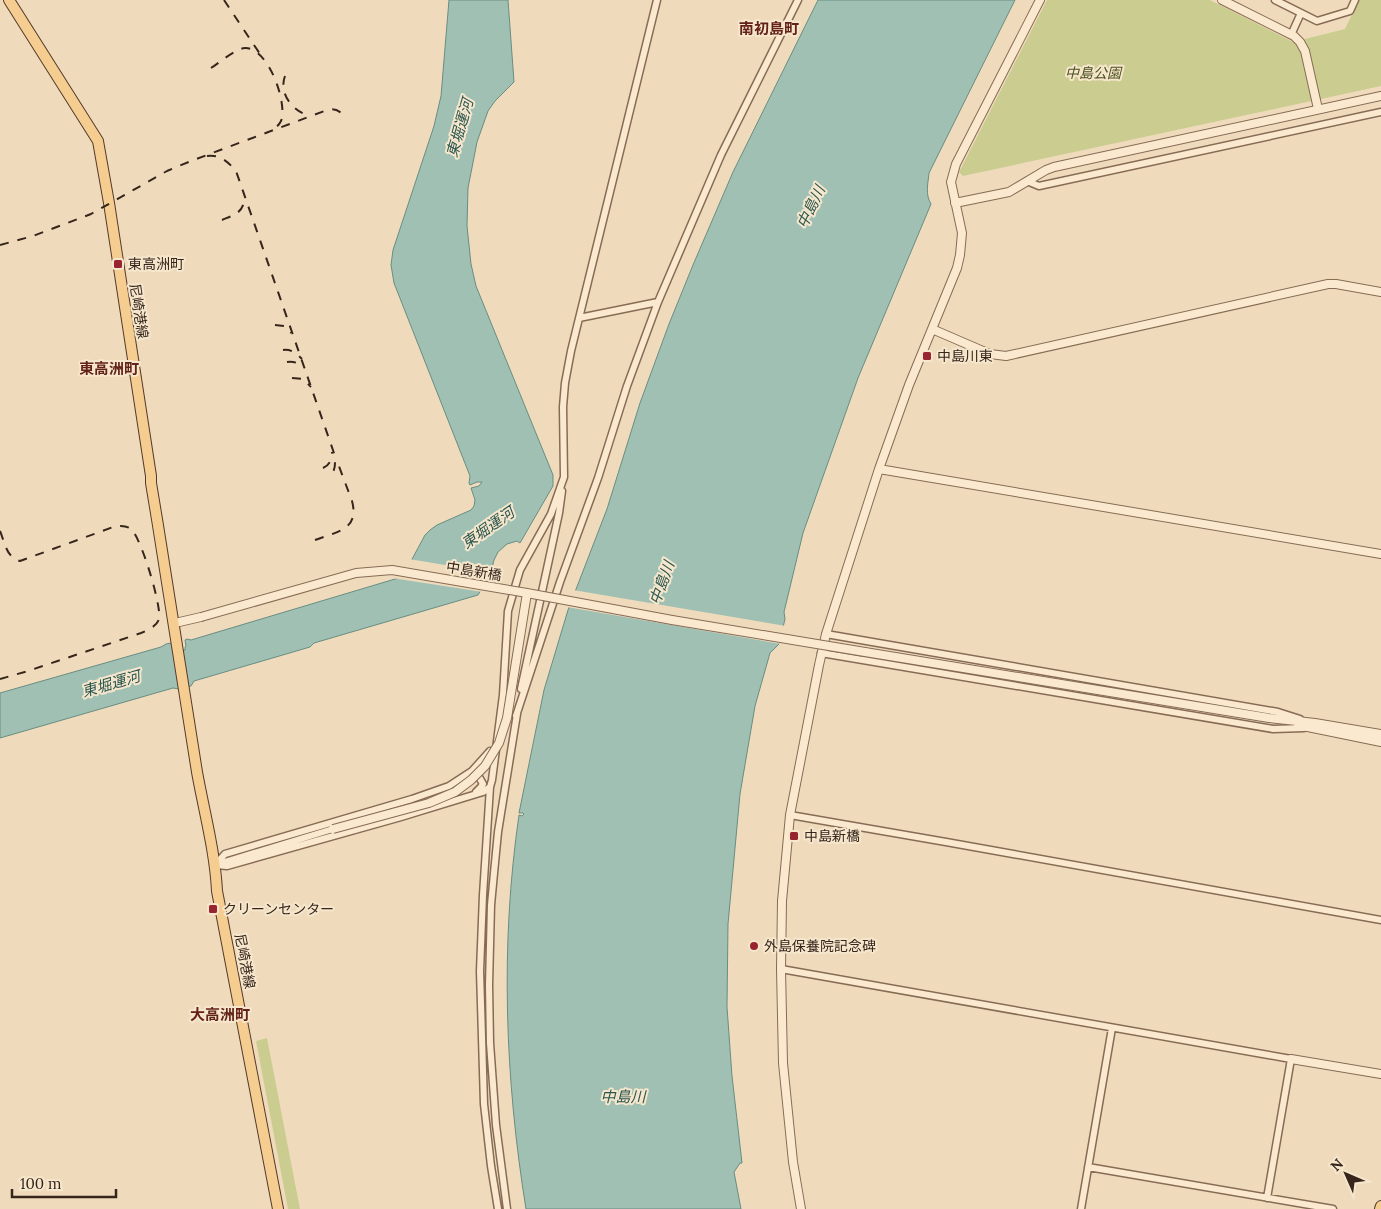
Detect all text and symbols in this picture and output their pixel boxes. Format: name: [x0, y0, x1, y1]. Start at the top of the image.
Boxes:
district label: 南初島町: [739, 19, 799, 38]
park label: 中島公園: [1065, 64, 1123, 82]
water label: 東堀運河: [442, 94, 478, 159]
water label: 中島川: [792, 181, 830, 231]
place label: 東高洲町: [128, 255, 184, 273]
marker: 東高洲町: [112, 258, 124, 270]
street label: 尼崎港線: [126, 282, 152, 340]
place label: 中島川東: [937, 347, 993, 365]
marker: 中島川東: [921, 350, 933, 362]
district label: 東高洲町: [79, 359, 139, 378]
water label: 東堀運河: [458, 501, 520, 553]
water label: 中島川: [645, 557, 679, 607]
street label: 中島新橋: [445, 558, 503, 584]
water label: 東堀運河: [79, 665, 145, 701]
place label: 中島新橋: [804, 827, 860, 845]
marker: 中島新橋: [788, 830, 800, 842]
place label: クリーンセンター: [223, 900, 334, 918]
marker: クリーンセンター: [207, 903, 219, 915]
street label: 尼崎港線: [231, 932, 259, 990]
place label: 外島保養院記念碑: [764, 937, 876, 955]
marker: 外島保養院記念碑: [748, 940, 760, 952]
district label: 大高洲町: [190, 1005, 250, 1024]
water label: 中島川: [600, 1087, 647, 1106]
north arrow: [1321, 1149, 1371, 1199]
text: N: [1327, 1154, 1347, 1175]
scale bar: [12, 1166, 116, 1198]
text: 100 m: [20, 1174, 61, 1193]

